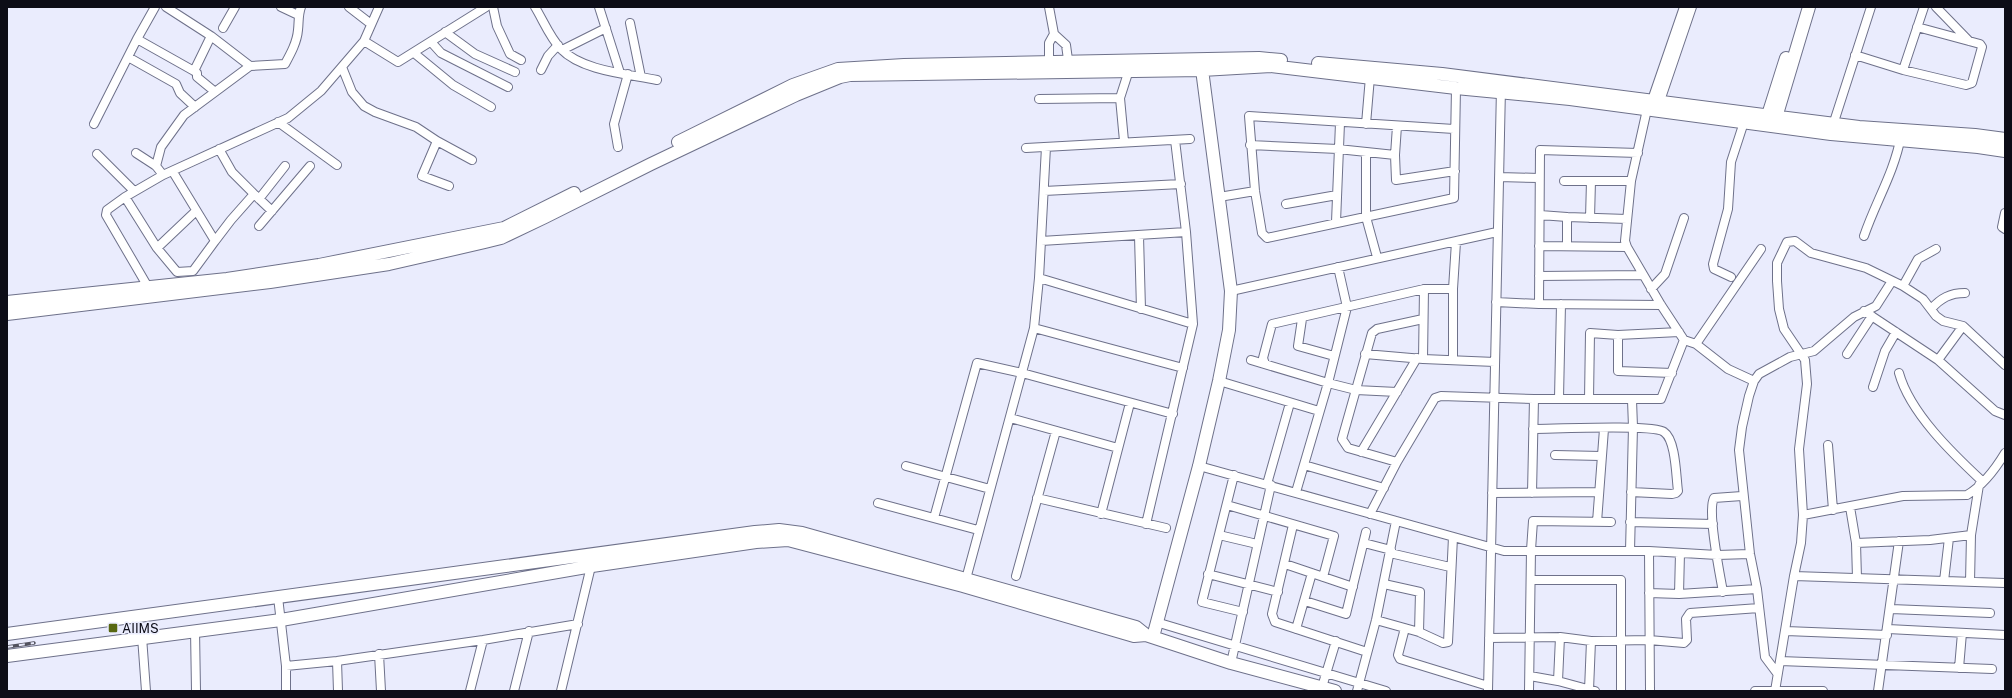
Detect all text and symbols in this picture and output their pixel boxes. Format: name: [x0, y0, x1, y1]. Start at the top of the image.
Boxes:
place label: AIIMS: [122, 621, 159, 636]
marker: AIIMS: [107, 622, 119, 634]

